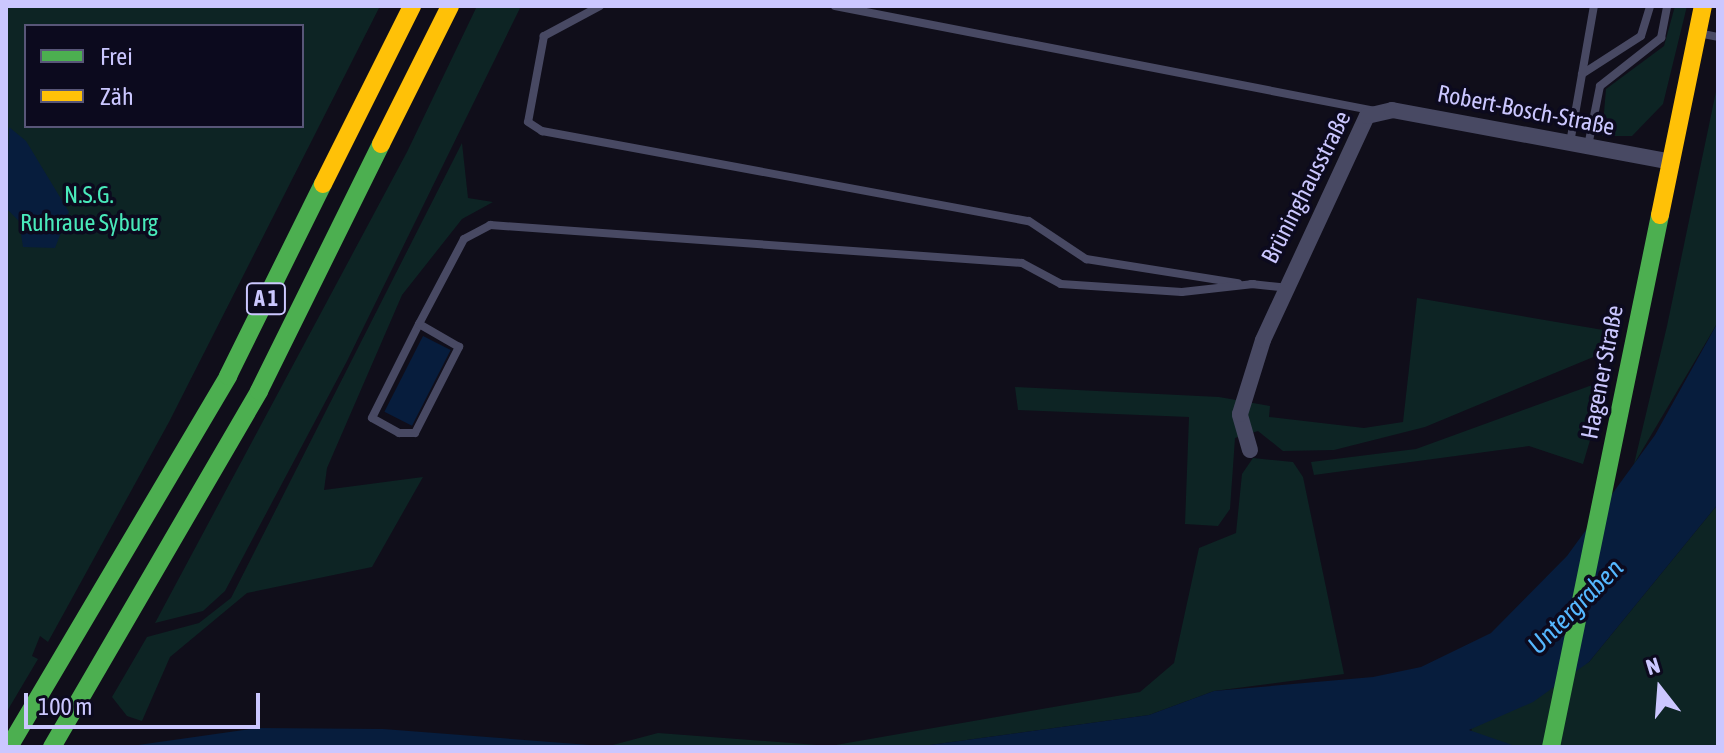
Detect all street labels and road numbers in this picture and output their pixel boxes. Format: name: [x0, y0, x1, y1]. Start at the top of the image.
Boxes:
street label: Robert-Bosch-Straße: [1435, 79, 1617, 141]
street label: Brüninghausstraße: [1255, 106, 1357, 268]
road number: A 1: [244, 281, 288, 317]
street label: Hagener Straße: [1575, 303, 1629, 441]

